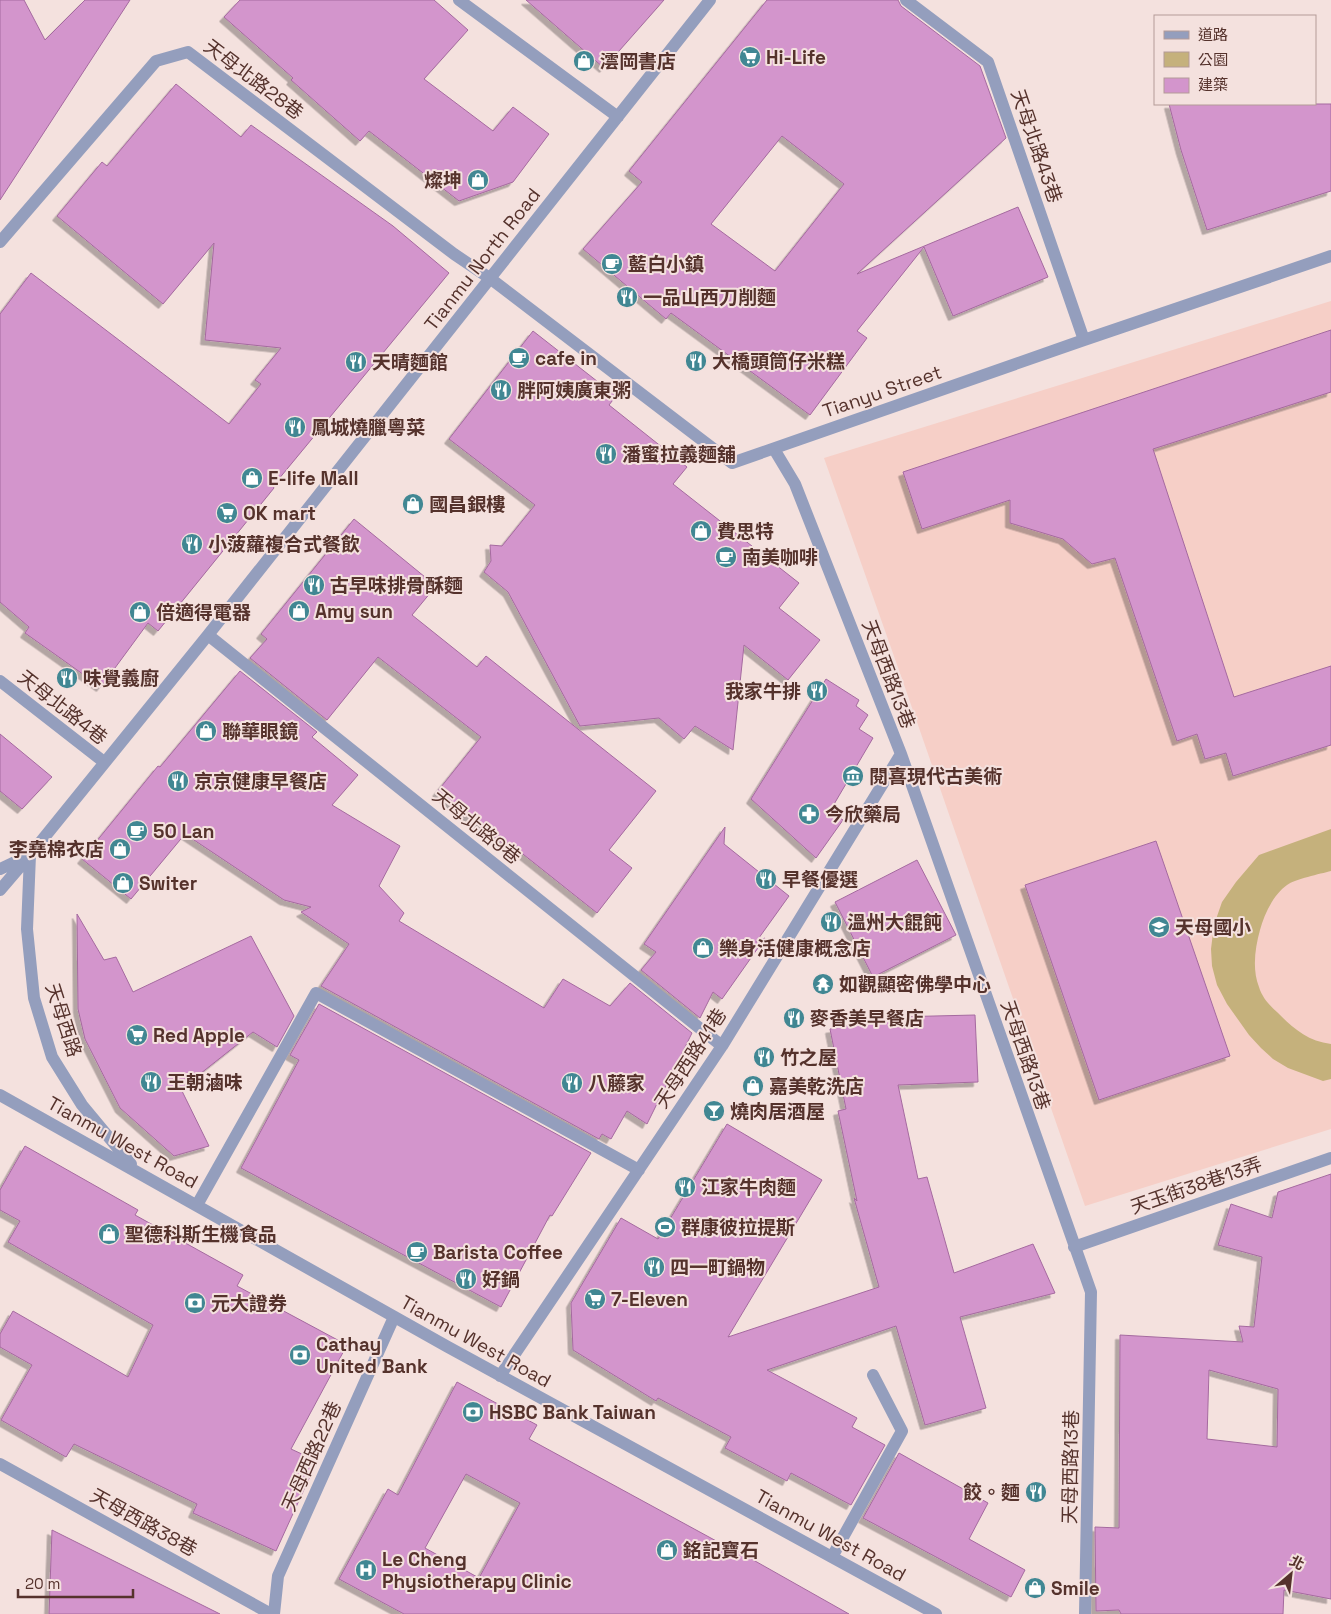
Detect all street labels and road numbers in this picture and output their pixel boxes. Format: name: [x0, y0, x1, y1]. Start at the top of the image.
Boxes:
street label: 天母北路28巷: [199, 34, 308, 125]
street label: 天母北路43巷: [1005, 86, 1068, 206]
street label: Tianmu North Road: [419, 183, 546, 336]
street label: Tianyu Street: [819, 359, 945, 424]
street label: 天母西路13巷: [856, 616, 921, 732]
street label: 天母北路4巷: [13, 665, 113, 750]
street label: 天母北路9巷: [427, 783, 526, 870]
street label: 天母西路: [40, 980, 87, 1060]
street label: 天母西路13巷: [995, 997, 1056, 1113]
street label: 天母西路41巷: [649, 1004, 732, 1113]
street label: Tianmu West Road: [43, 1091, 202, 1194]
street label: 天玉街38巷13弄: [1127, 1151, 1265, 1220]
street label: Tianmu West Road: [396, 1290, 555, 1393]
street label: 天母西路22巷: [276, 1397, 347, 1515]
street label: 天母西路13巷: [1057, 1410, 1084, 1524]
street label: 天母西路38巷: [86, 1483, 202, 1562]
street label: Tianmu West Road: [751, 1484, 910, 1587]

